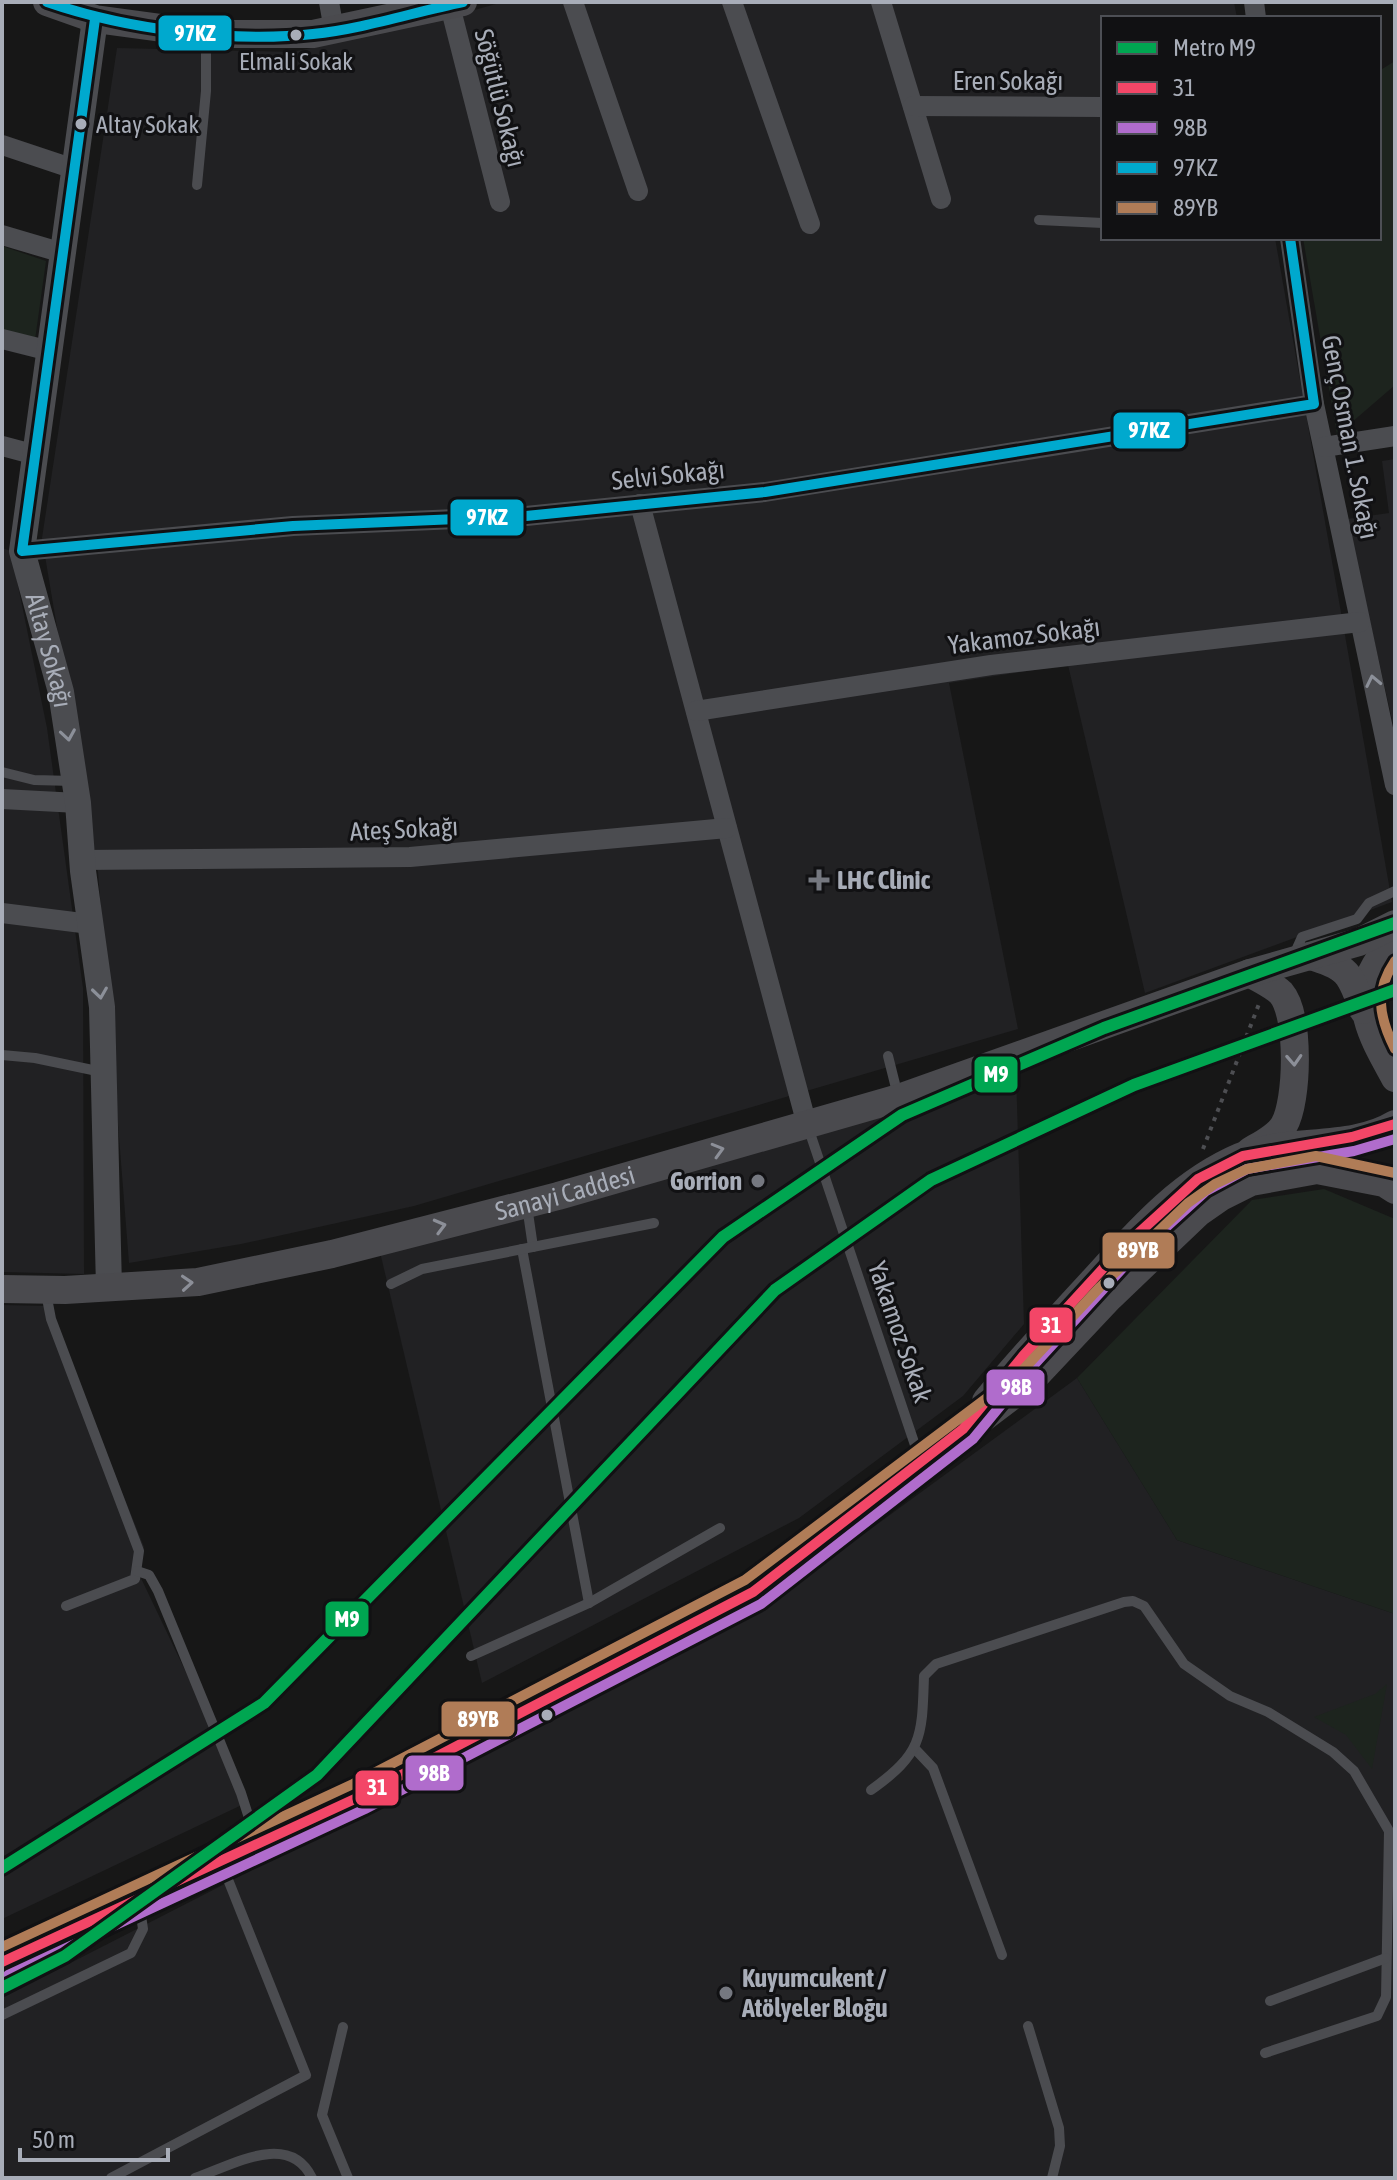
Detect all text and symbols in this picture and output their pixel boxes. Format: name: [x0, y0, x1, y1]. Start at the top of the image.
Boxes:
line badge: 97KZ: [157, 14, 233, 52]
legend: [1101, 16, 1381, 240]
text: 97KZ: [174, 20, 216, 46]
street label: Söğütlü Sokağı: [468, 26, 532, 170]
marker: Elmali Sokak: [288, 27, 304, 43]
text: Metro M9: [1173, 34, 1256, 61]
place label: Elmali Sokak: [239, 48, 353, 75]
street label: Eren Sokağı: [953, 66, 1063, 96]
text: 31: [1173, 74, 1196, 101]
place label: Altay Sokak: [96, 111, 199, 138]
text: 98B: [1173, 114, 1208, 141]
marker: Altay Sokak: [73, 116, 89, 132]
text: 97KZ: [1173, 154, 1218, 181]
text: 89YB: [1173, 194, 1218, 221]
street label: Genç Osman 1. Sokağı: [1316, 333, 1384, 541]
line badge: 97KZ: [1112, 411, 1187, 450]
text: 97KZ: [1128, 417, 1170, 443]
street label: Selvi Sokağı: [610, 454, 726, 496]
line badge: 97KZ: [449, 498, 525, 537]
text: 97KZ: [466, 504, 508, 530]
street label: Altay Sokağı: [19, 590, 78, 710]
street label: Yakamoz Sokağı: [946, 612, 1102, 660]
one-way arrow: [1365, 675, 1382, 688]
one-way arrow: [59, 729, 76, 742]
street label: Ateş Sokağı: [349, 811, 459, 847]
place label: LHC Clinic: [837, 865, 931, 895]
marker: LHC Clinic: [808, 869, 830, 891]
one-way arrow: [91, 986, 108, 1000]
one-way arrow: [1285, 1054, 1302, 1067]
line badge: M9: [973, 1055, 1019, 1094]
text: M9: [983, 1061, 1009, 1087]
one-way arrow: [711, 1143, 725, 1159]
street label: Sanayi Caddesi: [492, 1160, 638, 1226]
place label: Gorrion: [670, 1166, 742, 1196]
marker: Gorrion: [749, 1172, 767, 1190]
one-way arrow: [433, 1219, 447, 1236]
line badge: 89YB: [1101, 1231, 1176, 1270]
text: 89YB: [1118, 1237, 1159, 1263]
street label: Yakamoz Sokak: [862, 1257, 938, 1407]
one-way arrow: [181, 1275, 194, 1292]
unlabelled marker: [1101, 1275, 1117, 1291]
line badge: 31: [1028, 1306, 1074, 1344]
text: 31: [1041, 1312, 1061, 1338]
line badge: 98B: [985, 1368, 1046, 1407]
text: 98B: [1000, 1374, 1032, 1400]
line badge: M9: [324, 1600, 370, 1638]
text: M9: [334, 1606, 360, 1632]
line badge: 89YB: [440, 1700, 516, 1738]
text: 89YB: [458, 1706, 499, 1732]
unlabelled marker: [539, 1707, 555, 1723]
line badge: 98B: [404, 1754, 465, 1792]
text: 98B: [418, 1760, 450, 1786]
line badge: 31: [354, 1769, 400, 1807]
text: 31: [367, 1774, 387, 1800]
place label: Kuyumcukent / Atölyeler Bloğu: [741, 1963, 888, 2023]
marker: Kuyumcukent / Atölyeler Bloğu: [717, 1984, 735, 2002]
scale bar: [20, 2112, 168, 2162]
text: 50 m: [32, 2126, 75, 2153]

